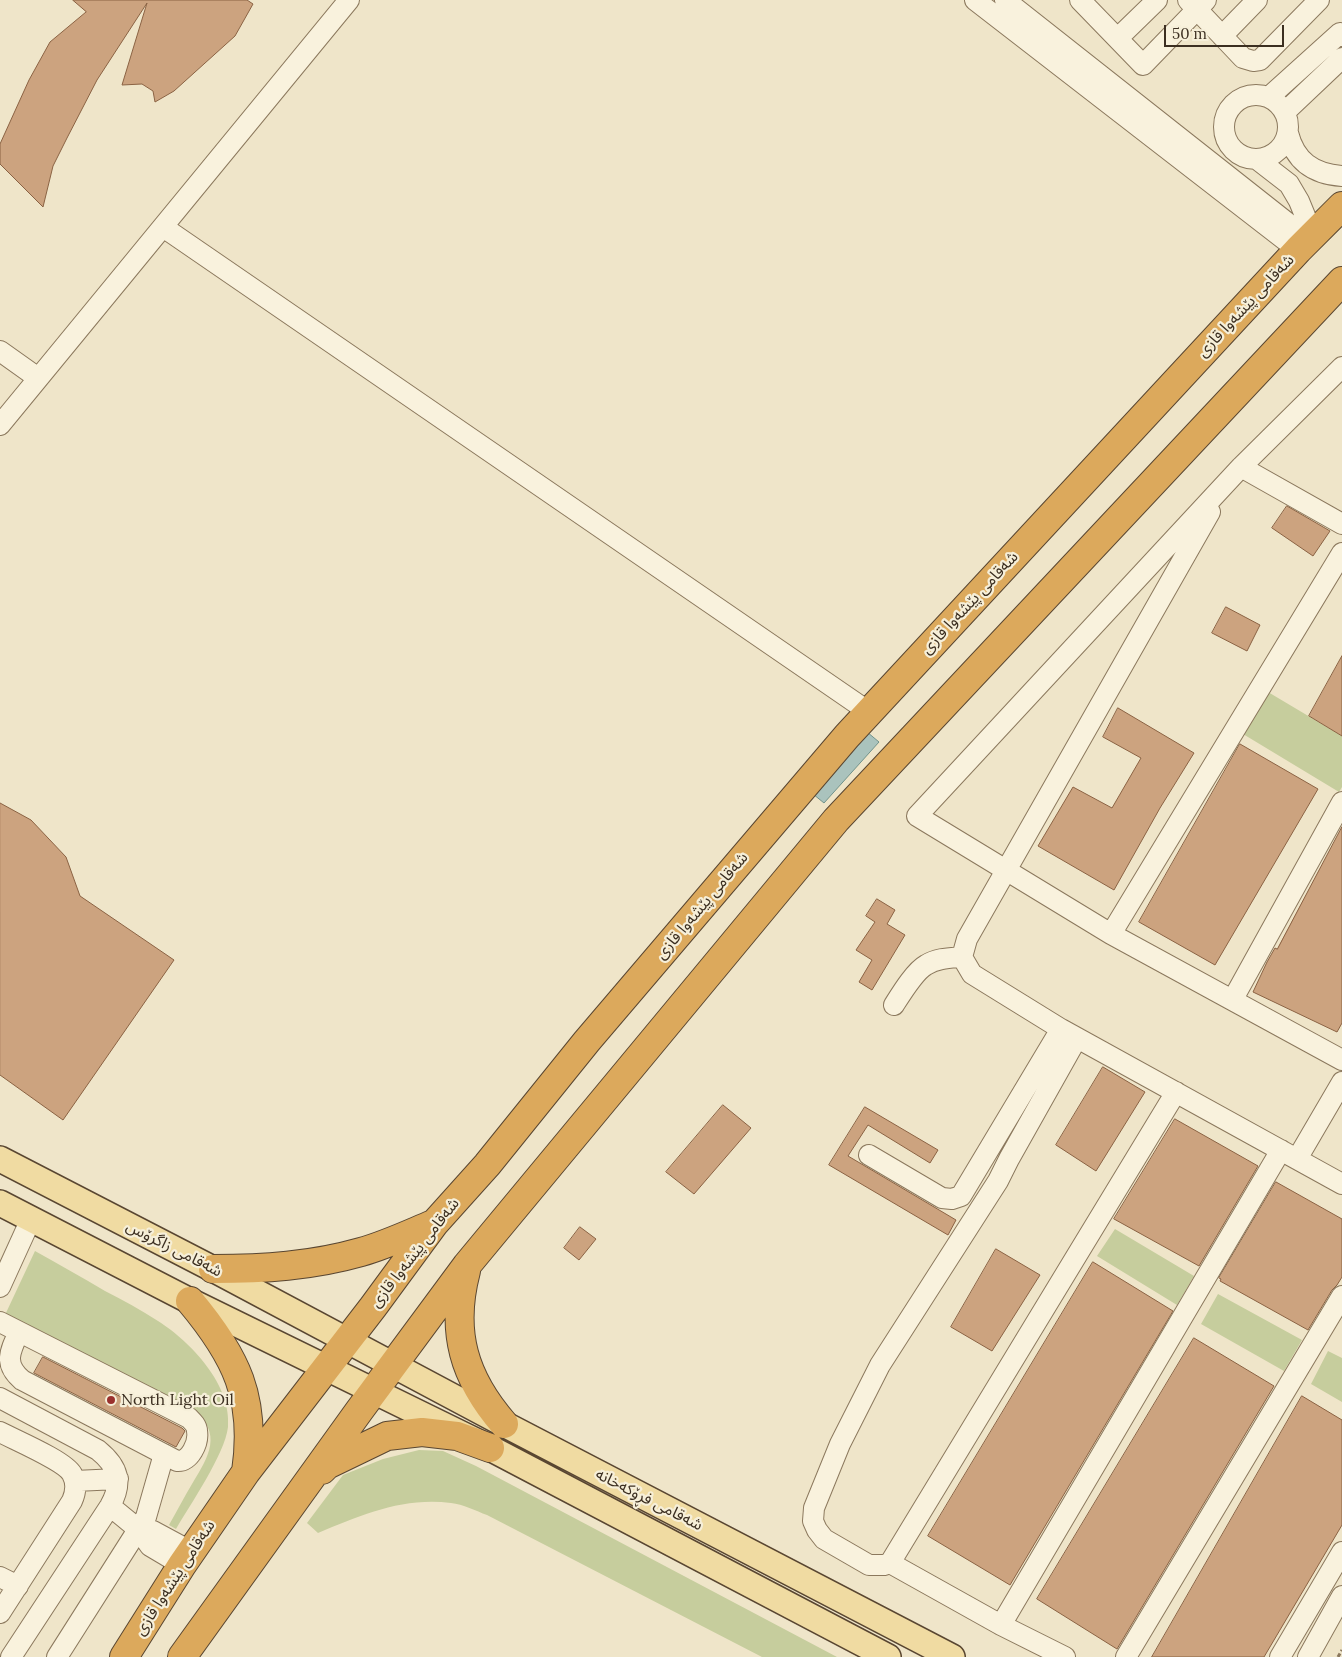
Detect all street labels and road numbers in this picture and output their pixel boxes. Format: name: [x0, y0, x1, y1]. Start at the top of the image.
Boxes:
street label: شەقامی پێشەوا قازی: [1193, 251, 1299, 361]
street label: شەقامی پێشەوا قازی: [917, 548, 1023, 658]
street label: شەقامی پێشەوا قازی: [652, 849, 752, 963]
street label: شەقامی پێشەوا قازی: [366, 1194, 464, 1312]
street label: شەقامی زاگرۆس: [123, 1217, 225, 1281]
street label: شەقامی فڕۆکەخانە: [592, 1465, 706, 1535]
street label: شەقامی پێشەوا قازی: [131, 1517, 219, 1639]

